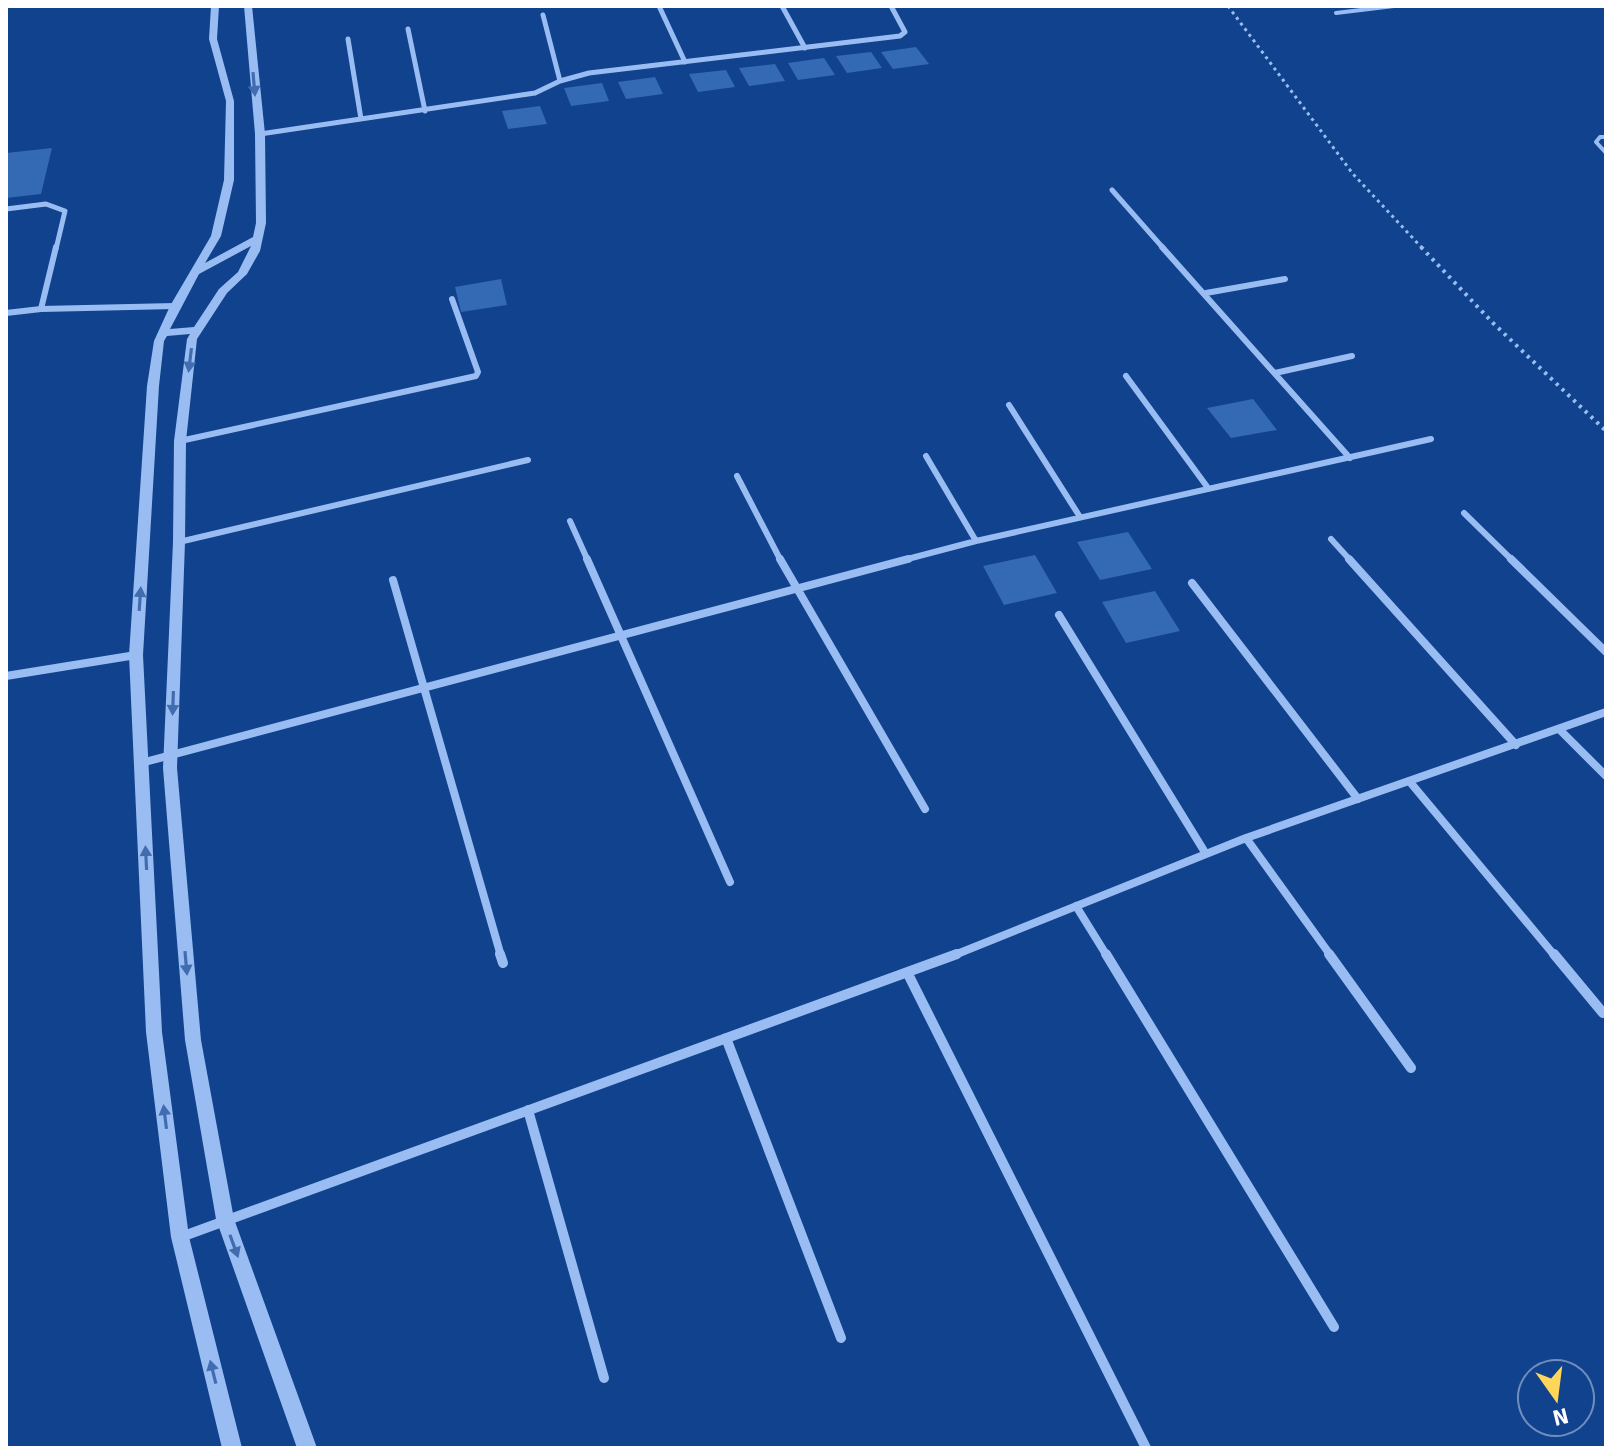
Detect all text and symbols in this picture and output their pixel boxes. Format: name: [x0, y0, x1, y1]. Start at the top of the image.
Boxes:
one-way arrow: [248, 72, 261, 97]
one-way arrow: [183, 348, 196, 373]
one-way arrow: [133, 586, 146, 611]
one-way arrow: [166, 691, 179, 716]
one-way arrow: [139, 845, 152, 870]
one-way arrow: [180, 951, 193, 976]
one-way arrow: [158, 1104, 171, 1129]
one-way arrow: [229, 1234, 241, 1258]
north arrow: [1516, 1358, 1596, 1438]
one-way arrow: [207, 1360, 219, 1385]
text: N: [1550, 1402, 1571, 1432]

